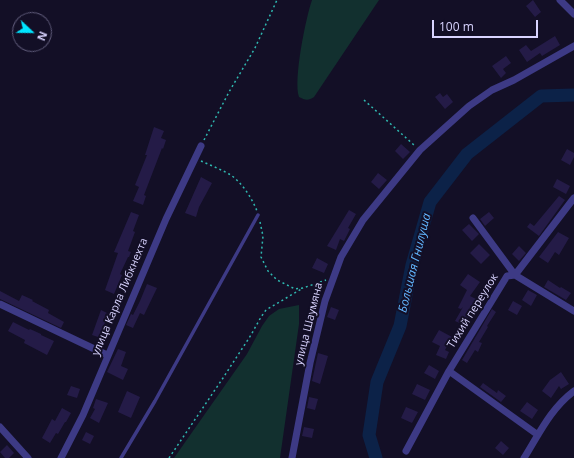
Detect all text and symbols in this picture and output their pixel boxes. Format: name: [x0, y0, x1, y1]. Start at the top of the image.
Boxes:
north arrow: [12, 12, 52, 52]
scale bar: [434, 12, 540, 38]
text: 100 m: [439, 18, 474, 35]
text: N: [34, 29, 51, 43]
water label: Большая Гнилуша: [396, 212, 434, 314]
street label: улица Карла Либкнехта: [89, 236, 151, 358]
street label: Тихий переулок: [445, 271, 501, 351]
street label: улица Шаумяна: [292, 281, 326, 367]

